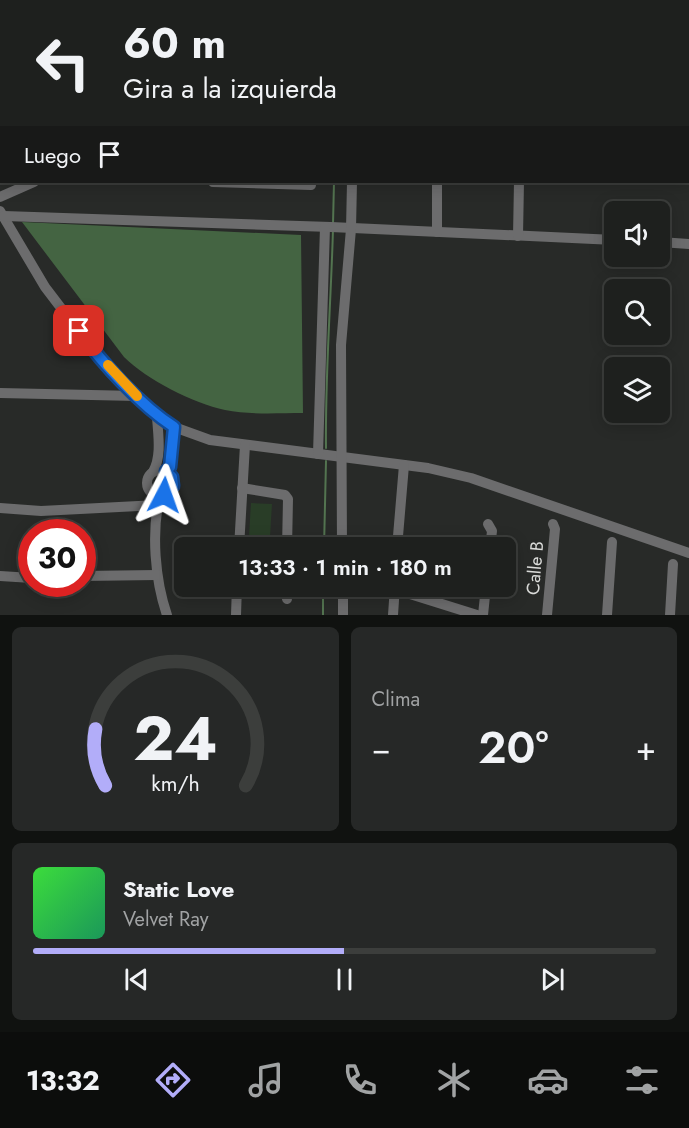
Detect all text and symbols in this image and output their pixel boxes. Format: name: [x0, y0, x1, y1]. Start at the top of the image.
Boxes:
text: 60 m: [123, 13, 226, 74]
icon: left: [24, 24, 102, 102]
text: Gira a la izquierda: [123, 69, 337, 108]
icon: arrive: [93, 138, 126, 171]
text: Luego: [24, 139, 81, 171]
map controls: [604, 201, 670, 423]
button: sound: [604, 201, 670, 267]
button: search: [604, 279, 670, 345]
pin: [53, 305, 104, 356]
icon: arrive: [62, 314, 95, 347]
button: layers: [604, 357, 670, 423]
position arrow: [132, 463, 196, 527]
speed limit sign: 30: [18, 519, 96, 597]
street label: Calle B: [520, 540, 550, 596]
text: 13:33 · 1 min · 180 m: [238, 551, 452, 583]
text: Clima: [372, 685, 420, 714]
text: 24: [133, 693, 217, 783]
text: 20°: [478, 715, 549, 780]
text: −: [372, 725, 391, 772]
text: +: [636, 725, 656, 772]
text: km/h: [151, 768, 199, 799]
text: Static Love: [123, 873, 234, 905]
text: Velvet Ray: [123, 905, 209, 934]
icon: previous: [120, 963, 153, 996]
icon: pause: [328, 963, 361, 996]
icon: next: [536, 963, 569, 996]
icon: directions: [152, 1059, 194, 1101]
icon: music: [245, 1059, 287, 1101]
icon: phone: [339, 1059, 381, 1101]
icon: climate: [433, 1059, 475, 1101]
icon: car: [527, 1059, 569, 1101]
icon: filters: [621, 1059, 663, 1101]
text: 13:32: [26, 1061, 100, 1100]

